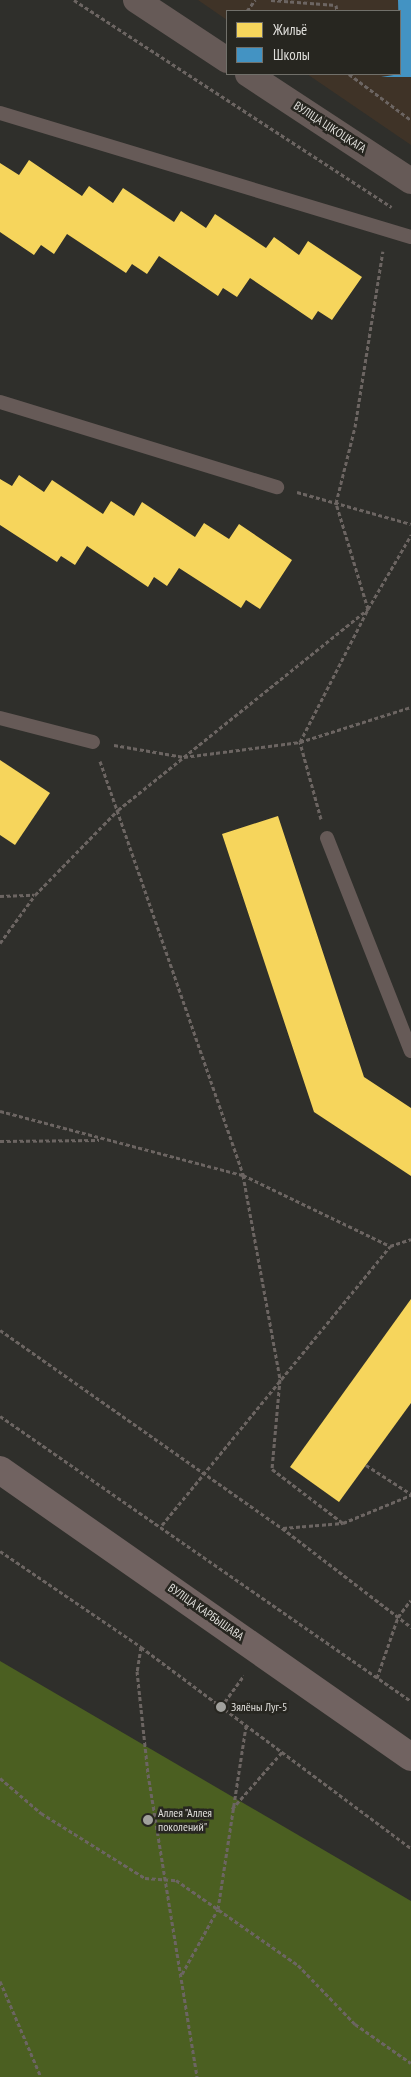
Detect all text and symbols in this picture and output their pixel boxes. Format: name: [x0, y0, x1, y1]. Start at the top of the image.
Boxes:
legend: [226, 10, 401, 75]
text: Жильё: [273, 20, 307, 39]
text: Школы: [273, 45, 310, 64]
street label: ВУЛІЦА ЦІКОЦКАГА: [291, 98, 369, 156]
street label: ВУЛІЦА КАРБЫШАВА: [165, 1580, 247, 1644]
place label: Зялёны Луг-5: [231, 1700, 287, 1714]
marker: Зялёны Луг-5: [215, 1701, 227, 1713]
place label: Аллея "Аллея поколений": [158, 1806, 213, 1834]
marker: Аллея "Аллея поколений": [142, 1814, 154, 1826]

